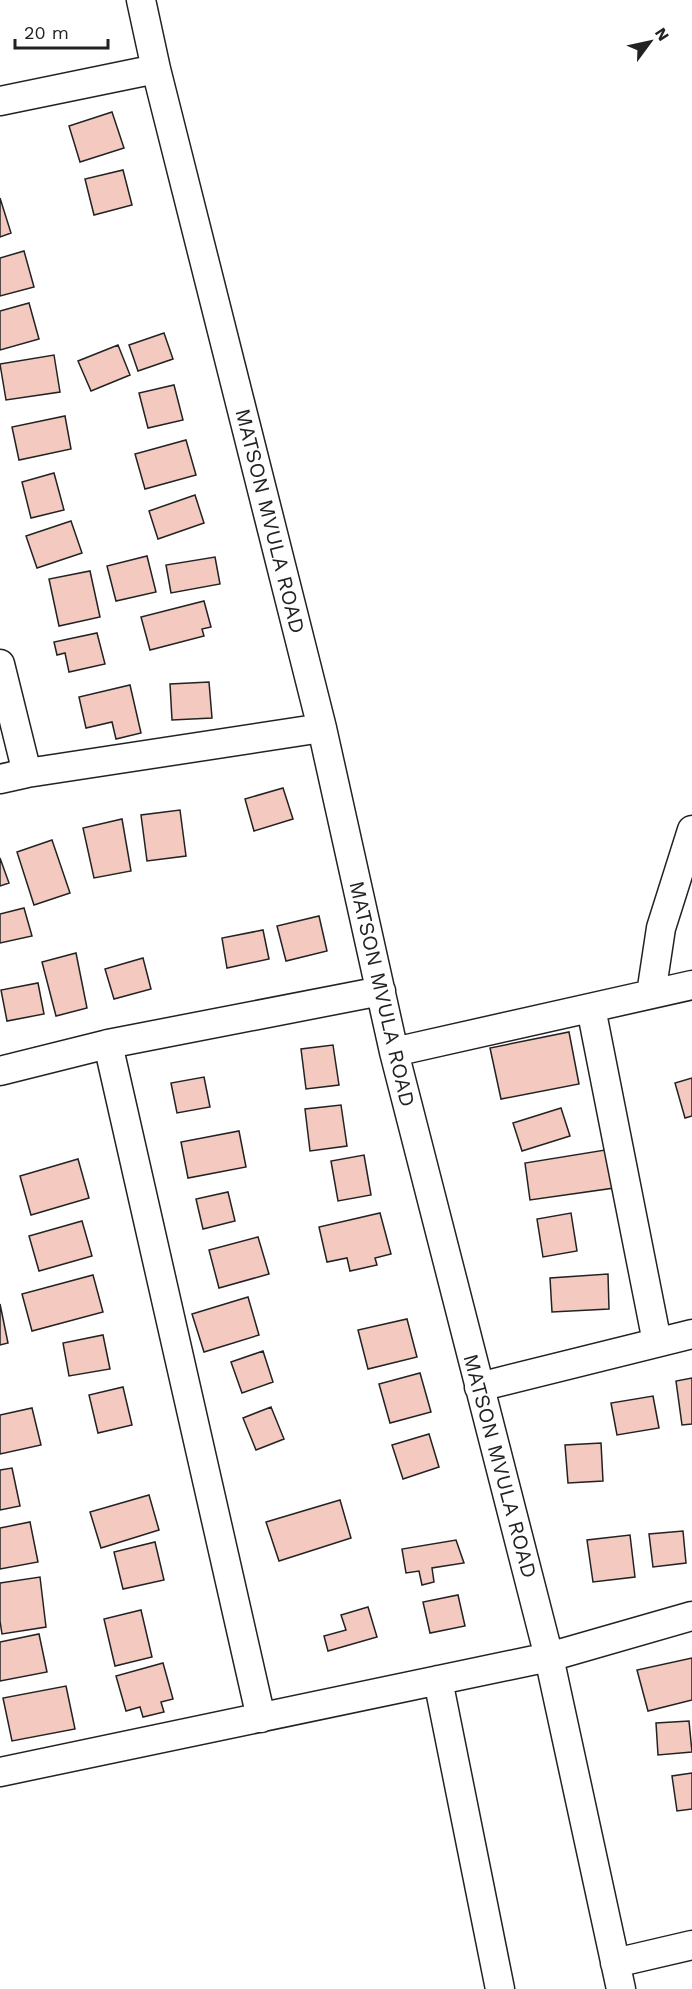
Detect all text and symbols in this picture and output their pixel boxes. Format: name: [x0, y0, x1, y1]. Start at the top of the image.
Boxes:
scale bar: [15, 12, 108, 50]
north arrow: [620, 12, 680, 72]
text: 20 m: [24, 22, 69, 43]
text: N: [651, 24, 673, 44]
street label: MATSON MVULA ROAD: [230, 406, 311, 636]
street label: MATSON MVULA ROAD: [344, 879, 421, 1109]
street label: MATSON MVULA ROAD: [459, 1351, 542, 1581]

